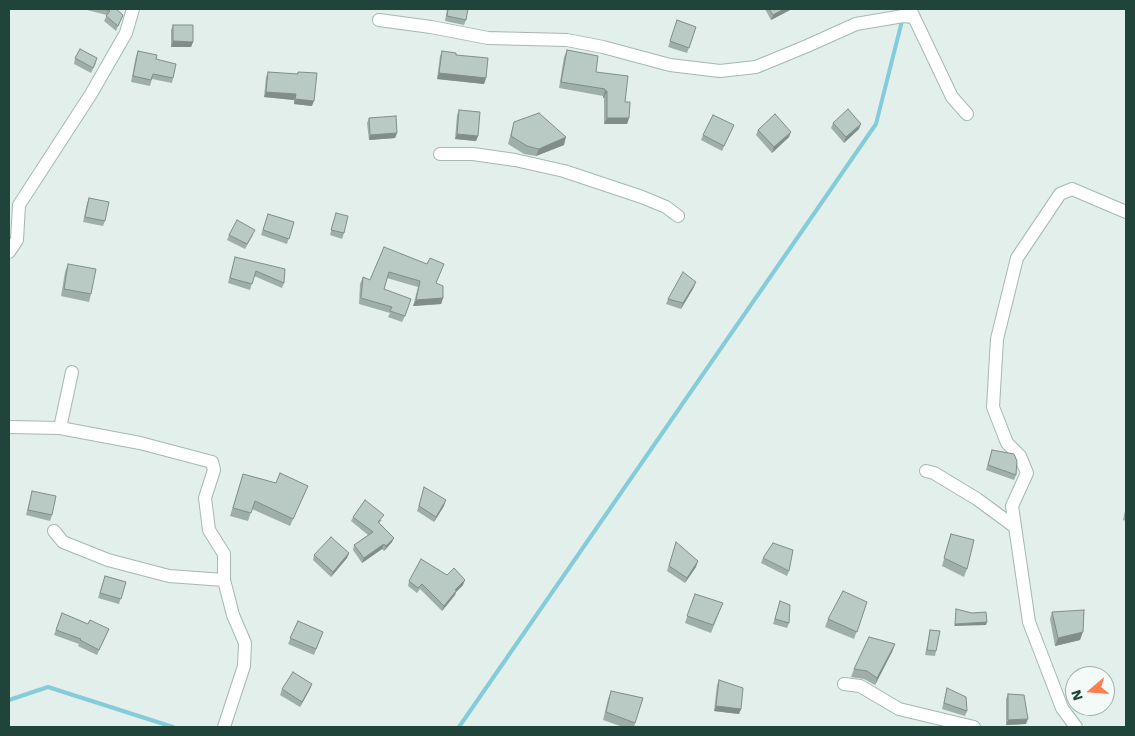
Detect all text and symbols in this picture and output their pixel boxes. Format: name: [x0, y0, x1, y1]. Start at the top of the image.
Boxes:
north arrow: [1065, 666, 1115, 716]
text: N: [1067, 688, 1086, 703]

